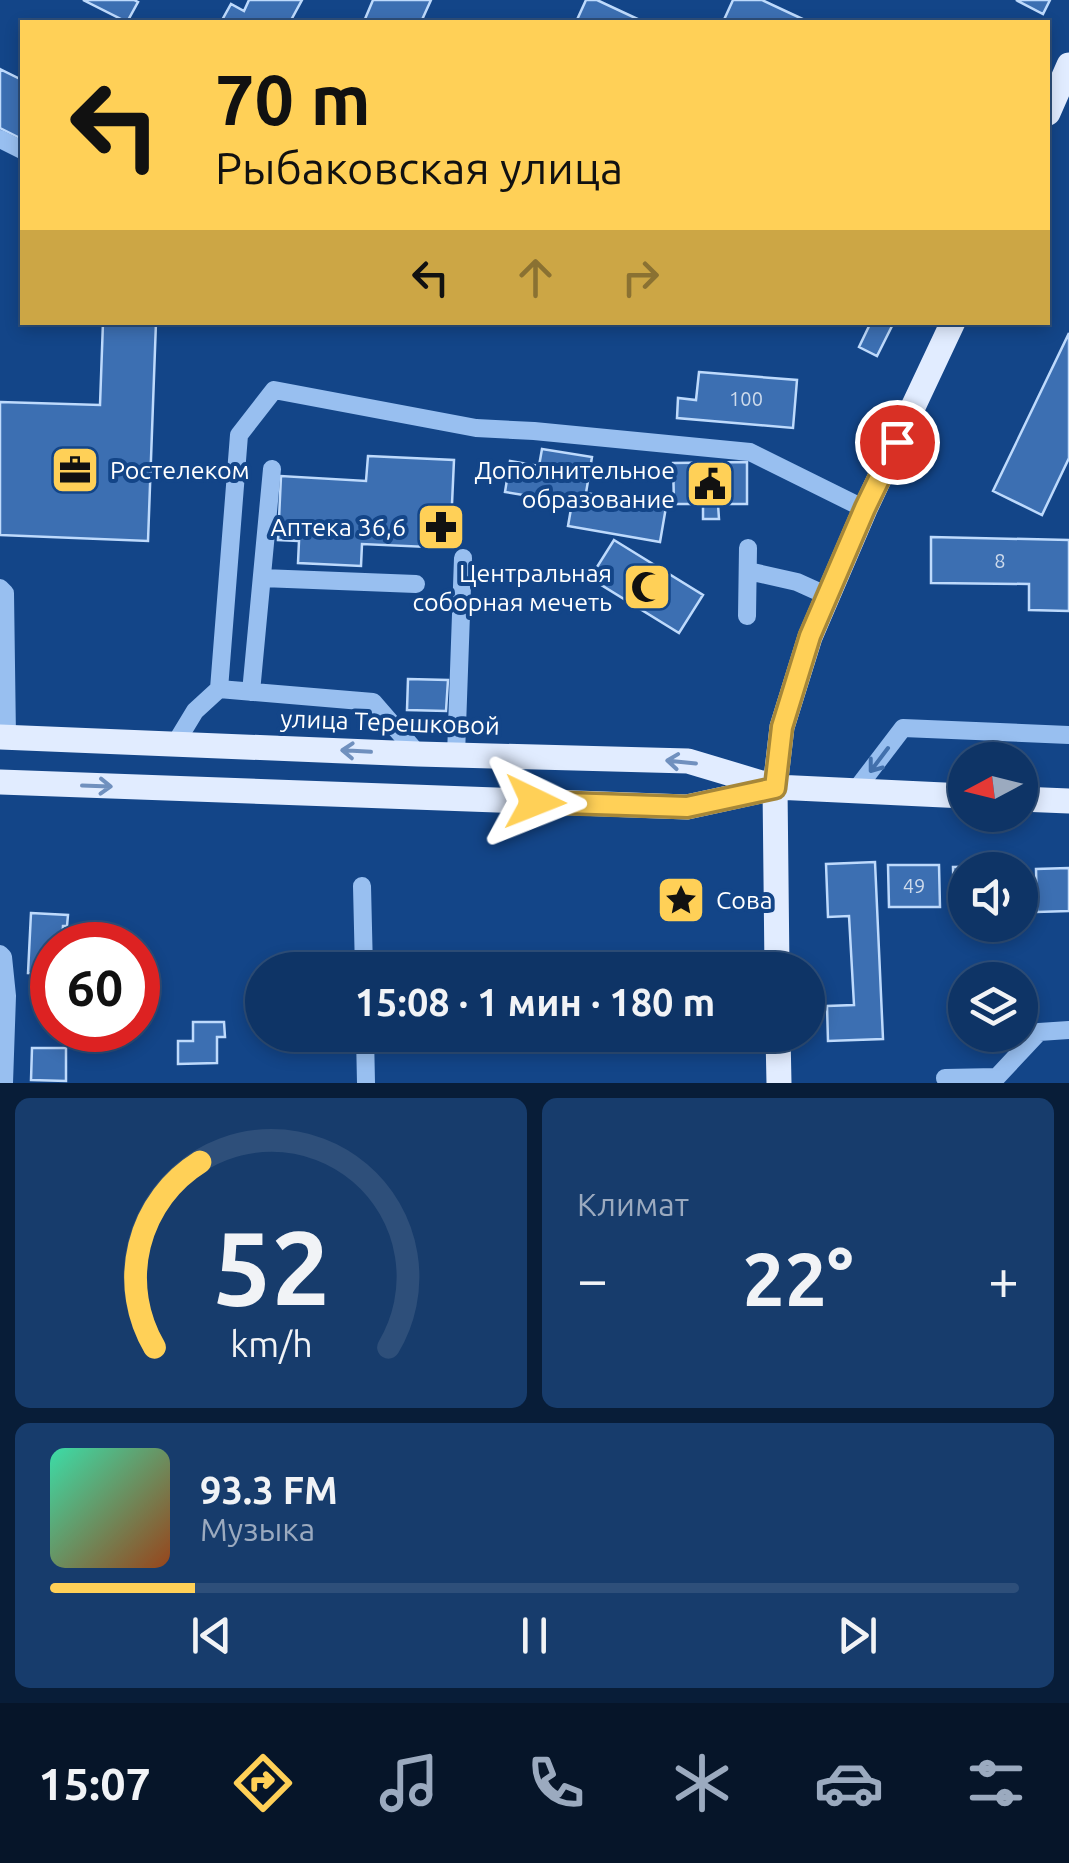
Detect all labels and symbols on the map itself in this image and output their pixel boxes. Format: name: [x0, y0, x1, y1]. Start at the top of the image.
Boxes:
house number: 100: [729, 387, 763, 410]
pin: [855, 400, 940, 485]
office icon: Ростелеком: [49, 444, 101, 496]
place label: Ростелеком: [110, 456, 250, 484]
place label: Дополнительное образование: [474, 456, 675, 513]
public building icon: Дополнительное образование: [684, 458, 736, 510]
pharmacy icon: Аптека 36,6: [415, 501, 467, 553]
place label: Аптека 36,6: [271, 513, 406, 541]
house number: 8: [994, 549, 1006, 572]
place label: Центральная соборная мечеть: [412, 559, 612, 616]
mosque icon: Центральная соборная мечеть: [621, 561, 673, 613]
street label: улица Терешковой: [280, 704, 500, 740]
one-way arrow: [341, 741, 373, 760]
north arrow: [948, 742, 1038, 832]
one-way arrow: [869, 746, 891, 772]
position arrow: [483, 750, 587, 854]
one-way arrow: [665, 752, 698, 771]
one-way arrow: [81, 777, 113, 796]
place icon: Сова: [655, 874, 707, 926]
house number: 49: [903, 874, 925, 897]
place label: Сова: [716, 886, 773, 914]
speed limit sign: 60: [30, 922, 160, 1052]

